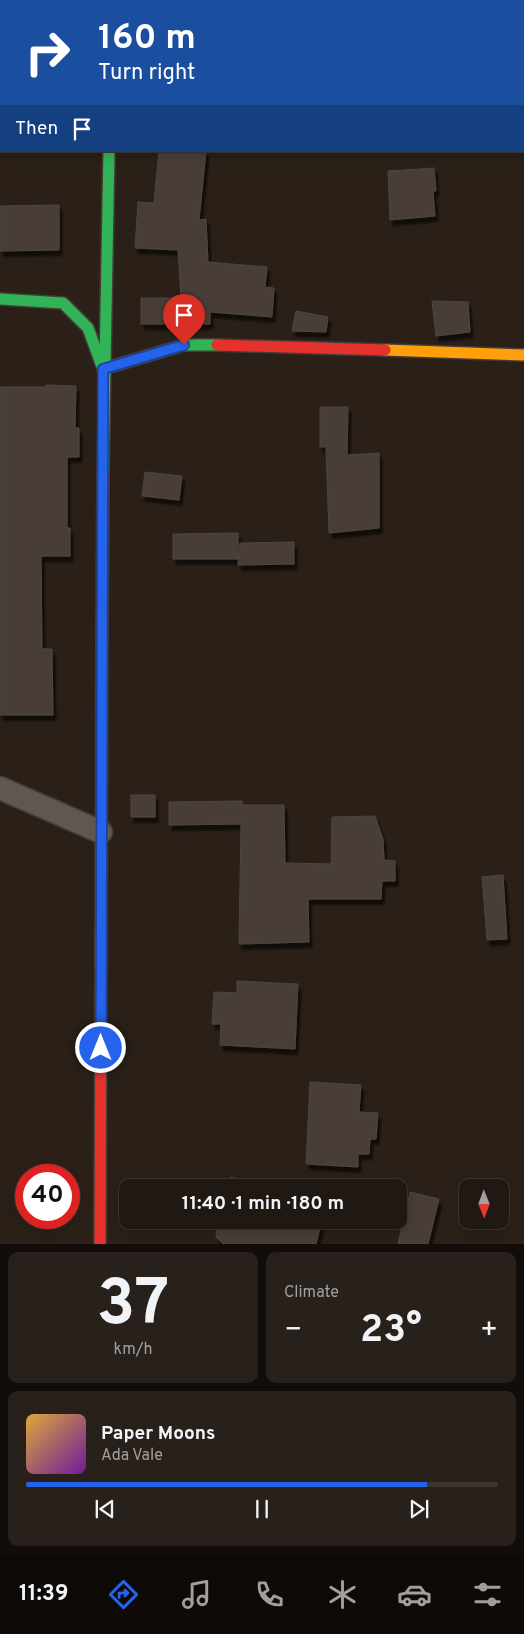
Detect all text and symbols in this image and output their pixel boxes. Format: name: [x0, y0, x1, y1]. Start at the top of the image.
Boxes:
text: 160 m: [98, 17, 196, 61]
icon: right: [15, 20, 80, 85]
text: Turn right: [98, 60, 195, 87]
icon: arrive: [68, 115, 96, 143]
text: Then: [15, 117, 58, 141]
pin: [163, 294, 205, 345]
icon: arrive: [170, 301, 198, 329]
position arrow: [74, 1021, 126, 1073]
speed limit sign: 40: [15, 1164, 80, 1229]
north arrow: [459, 1179, 509, 1229]
map controls: [459, 1179, 509, 1229]
text: 11:40 · 1 min · 180 m: [182, 1192, 344, 1216]
text: 37: [97, 1266, 169, 1348]
text: Climate: [284, 1283, 339, 1303]
text: 23°: [360, 1307, 422, 1356]
text: −: [284, 1313, 302, 1349]
text: +: [480, 1313, 498, 1349]
text: km/h: [114, 1340, 152, 1360]
text: Paper Moons: [101, 1422, 215, 1446]
text: Ada Vale: [101, 1446, 163, 1466]
icon: previous: [91, 1495, 119, 1523]
icon: pause: [248, 1495, 276, 1523]
icon: next: [405, 1495, 433, 1523]
icon: directions: [106, 1577, 141, 1612]
icon: music: [179, 1577, 214, 1612]
icon: phone: [252, 1577, 287, 1612]
icon: climate: [325, 1577, 360, 1612]
icon: car: [397, 1577, 432, 1612]
icon: filters: [470, 1577, 505, 1612]
text: 11:39: [19, 1581, 69, 1608]

